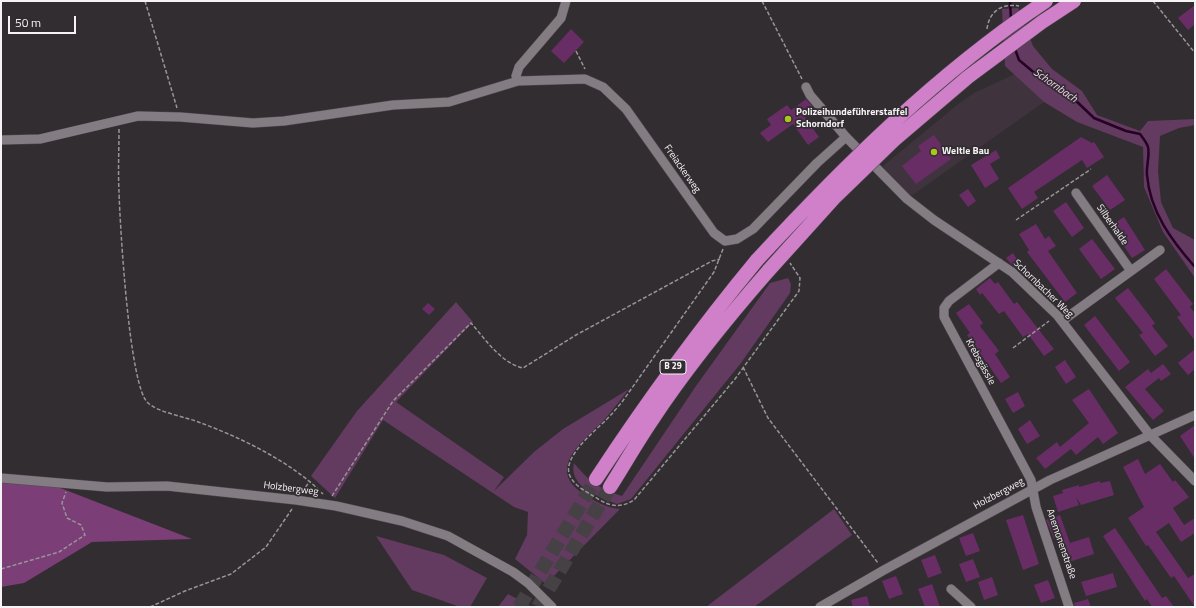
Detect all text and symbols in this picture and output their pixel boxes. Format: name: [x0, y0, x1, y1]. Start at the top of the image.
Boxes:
scale bar: [10, 8, 78, 34]
text: 50 m: [15, 13, 41, 32]
water label: Schornbach: [1030, 66, 1080, 106]
place label: Polizeihundeführerstaffel Schorndorf: [796, 107, 907, 130]
marker: Polizeihundeführerstaffel Schorndorf: [783, 114, 793, 124]
street label: Freiackerweg: [661, 143, 703, 195]
place label: Weltle Bau: [942, 146, 989, 158]
marker: Weltle Bau: [929, 147, 939, 157]
street label: Silberhalde: [1094, 202, 1130, 248]
street label: Schornbacher Weg: [1010, 257, 1076, 321]
street label: Krebsgässle: [962, 337, 998, 387]
road number: B 29: [660, 360, 686, 374]
street label: Holzbergweg: [972, 476, 1026, 512]
street label: Holzbergweg: [263, 480, 319, 498]
street label: Anemonenstraße: [1043, 507, 1079, 581]

